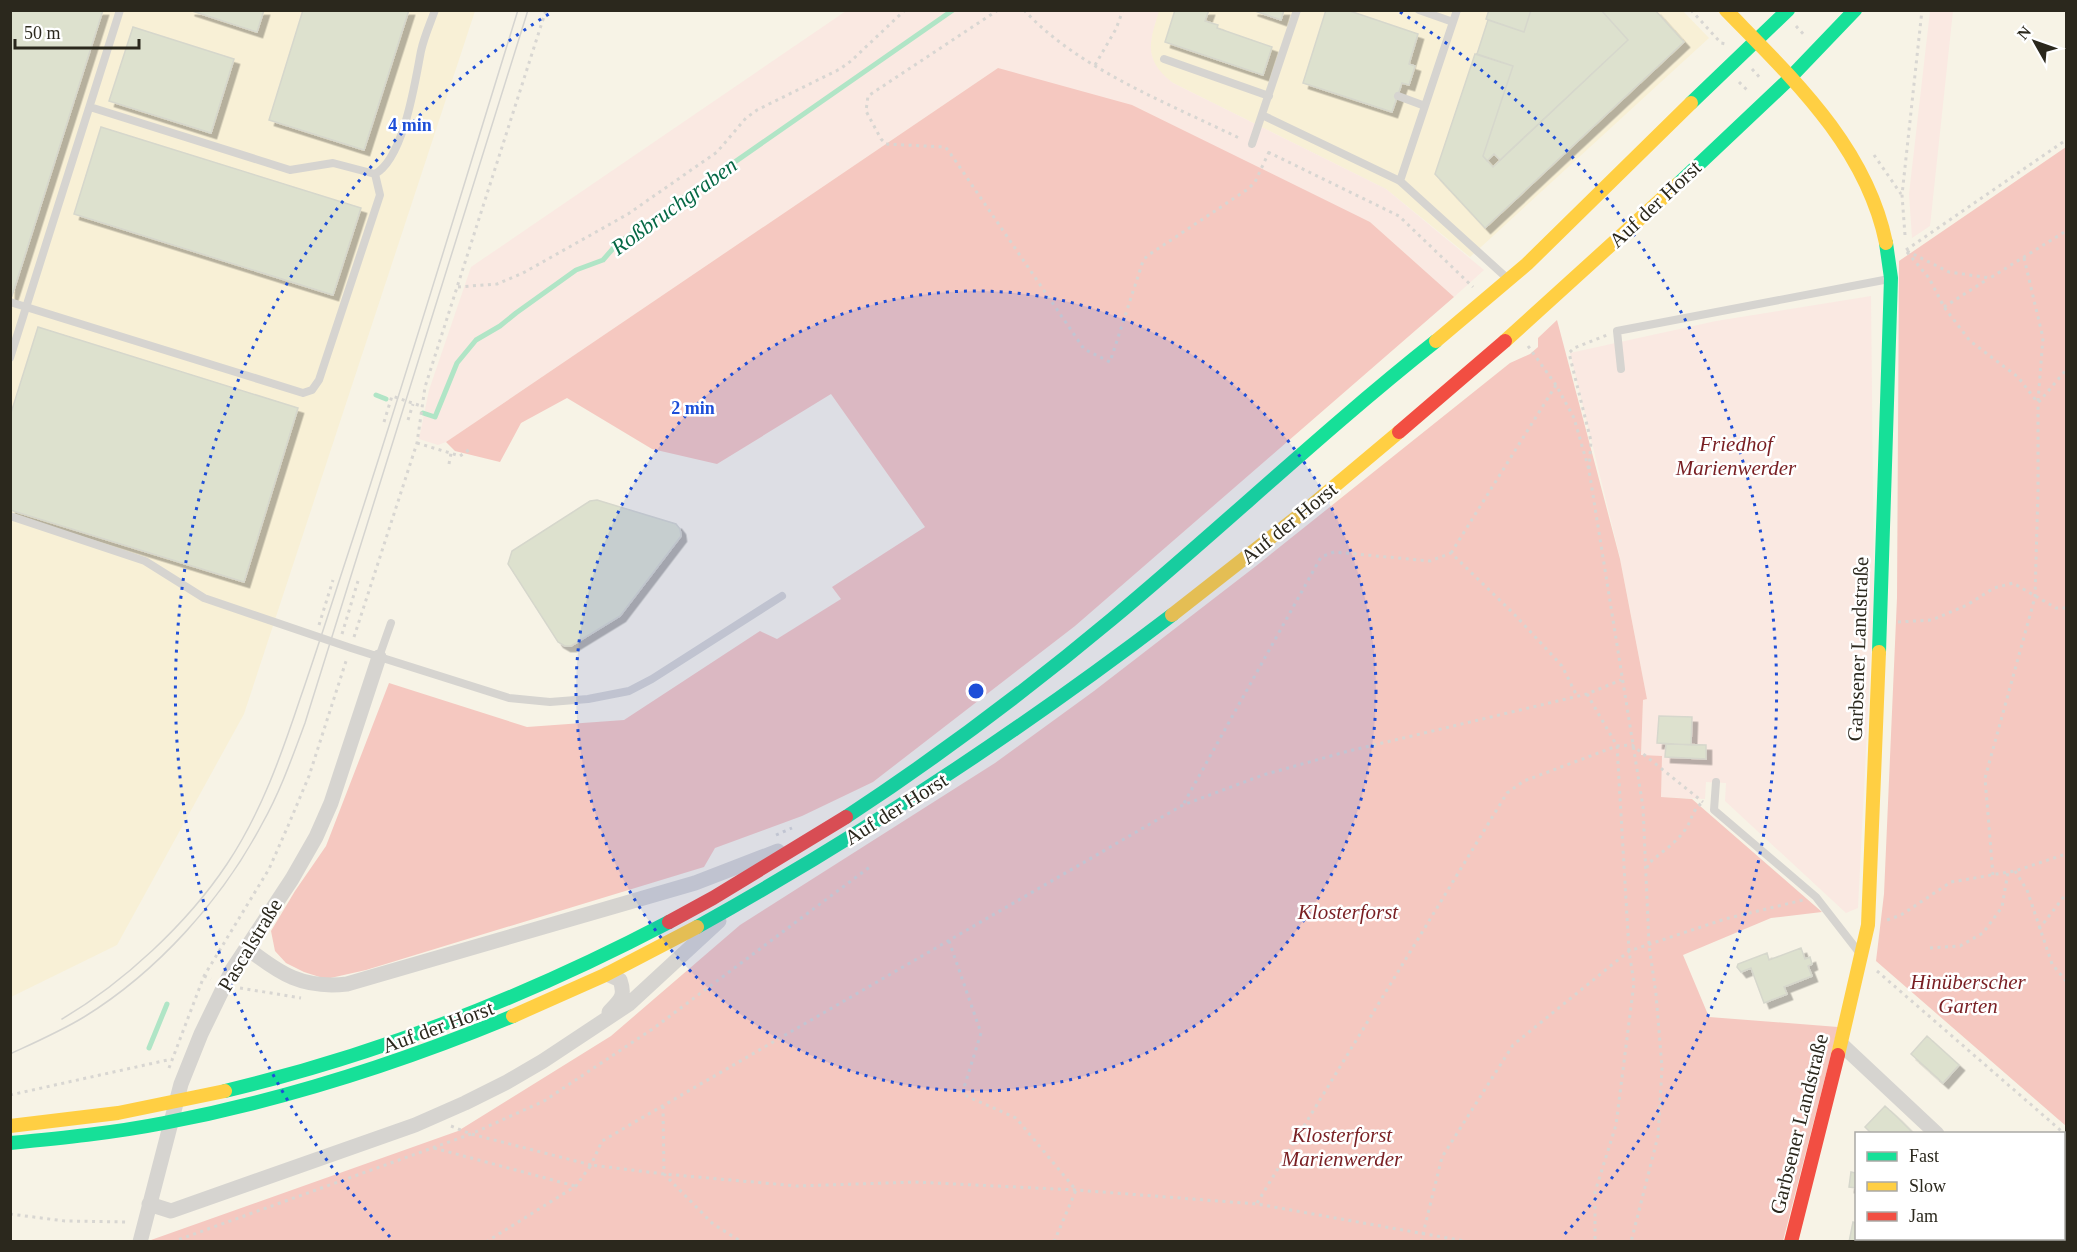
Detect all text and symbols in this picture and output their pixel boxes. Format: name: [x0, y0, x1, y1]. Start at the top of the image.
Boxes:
scale bar: [15, 12, 140, 50]
north arrow: [2005, 12, 2065, 72]
text: N: [2014, 22, 2034, 43]
text: 50 m: [24, 23, 61, 43]
text: 4 min: [388, 115, 432, 135]
water label: Roßbruchgraben: [606, 152, 742, 261]
street label: Auf der Horst: [1604, 155, 1706, 253]
text: 2 min: [671, 398, 715, 418]
park label: Friedhof Marienwerder: [1675, 432, 1797, 480]
street label: Auf der Horst: [1236, 477, 1342, 569]
street label: Garbsener Landstraße: [1843, 556, 1873, 742]
centre of rings: [966, 681, 986, 701]
street label: Auf der Horst: [840, 768, 952, 850]
street label: Pascalstraße: [213, 894, 287, 996]
park label: Klosterforst: [1297, 900, 1399, 924]
park label: Hinüberscher Garten: [1909, 970, 2027, 1018]
street label: Auf der Horst: [379, 996, 497, 1058]
street label: Garbsener Landstraße: [1765, 1031, 1833, 1217]
park label: Klosterforst Marienwerder: [1281, 1123, 1403, 1171]
legend: [1855, 1132, 2065, 1240]
text: Fast: [1909, 1146, 1939, 1166]
text: Slow: [1909, 1176, 1946, 1196]
text: Jam: [1909, 1206, 1938, 1226]

